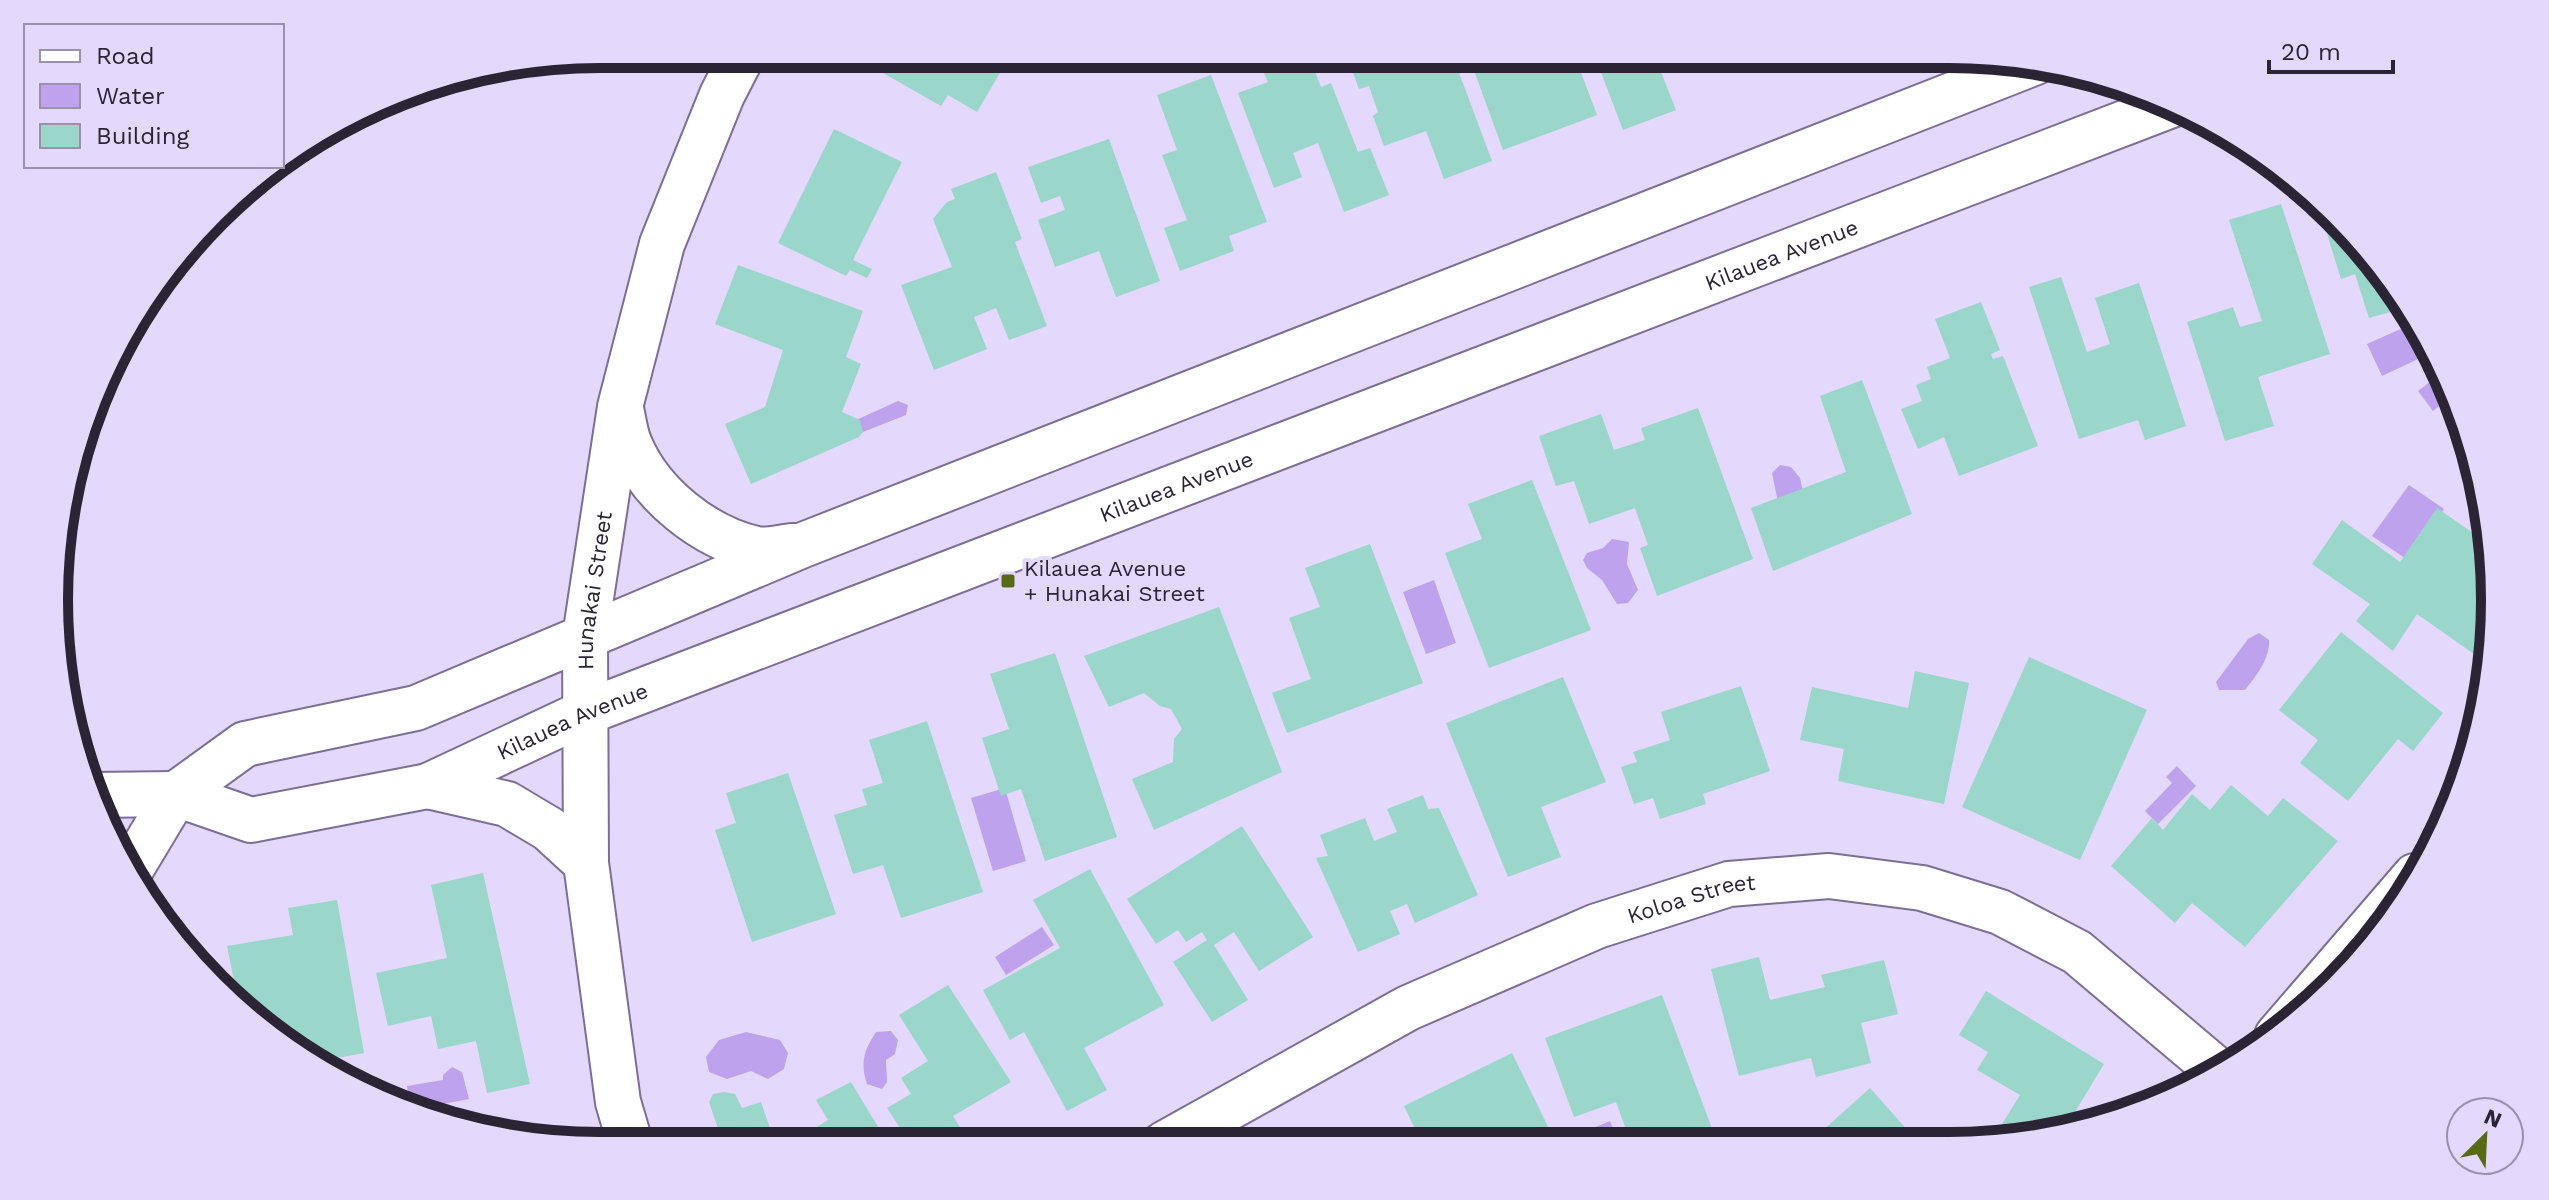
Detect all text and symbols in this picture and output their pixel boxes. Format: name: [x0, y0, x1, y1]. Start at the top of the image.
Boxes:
legend: [24, 24, 284, 168]
scale bar: [2269, 24, 2393, 74]
text: 20 m: [2281, 38, 2341, 66]
text: Road: [96, 42, 155, 70]
text: Water: [96, 82, 165, 110]
text: Building: [96, 122, 189, 150]
street label: Kilauea Avenue: [1701, 214, 1862, 295]
street label: Kilauea Avenue: [1096, 445, 1256, 527]
street label: Hunakai Street: [572, 510, 616, 670]
place label: Kilauea Avenue + Hunakai Street: [1024, 556, 1205, 606]
marker: Kilauea Avenue + Hunakai Street: [999, 572, 1017, 590]
street label: Kilauea Avenue: [493, 677, 651, 765]
street label: Koloa Street: [1624, 869, 1756, 928]
north arrow: [2445, 1096, 2525, 1176]
text: N: [2480, 1103, 2505, 1133]

